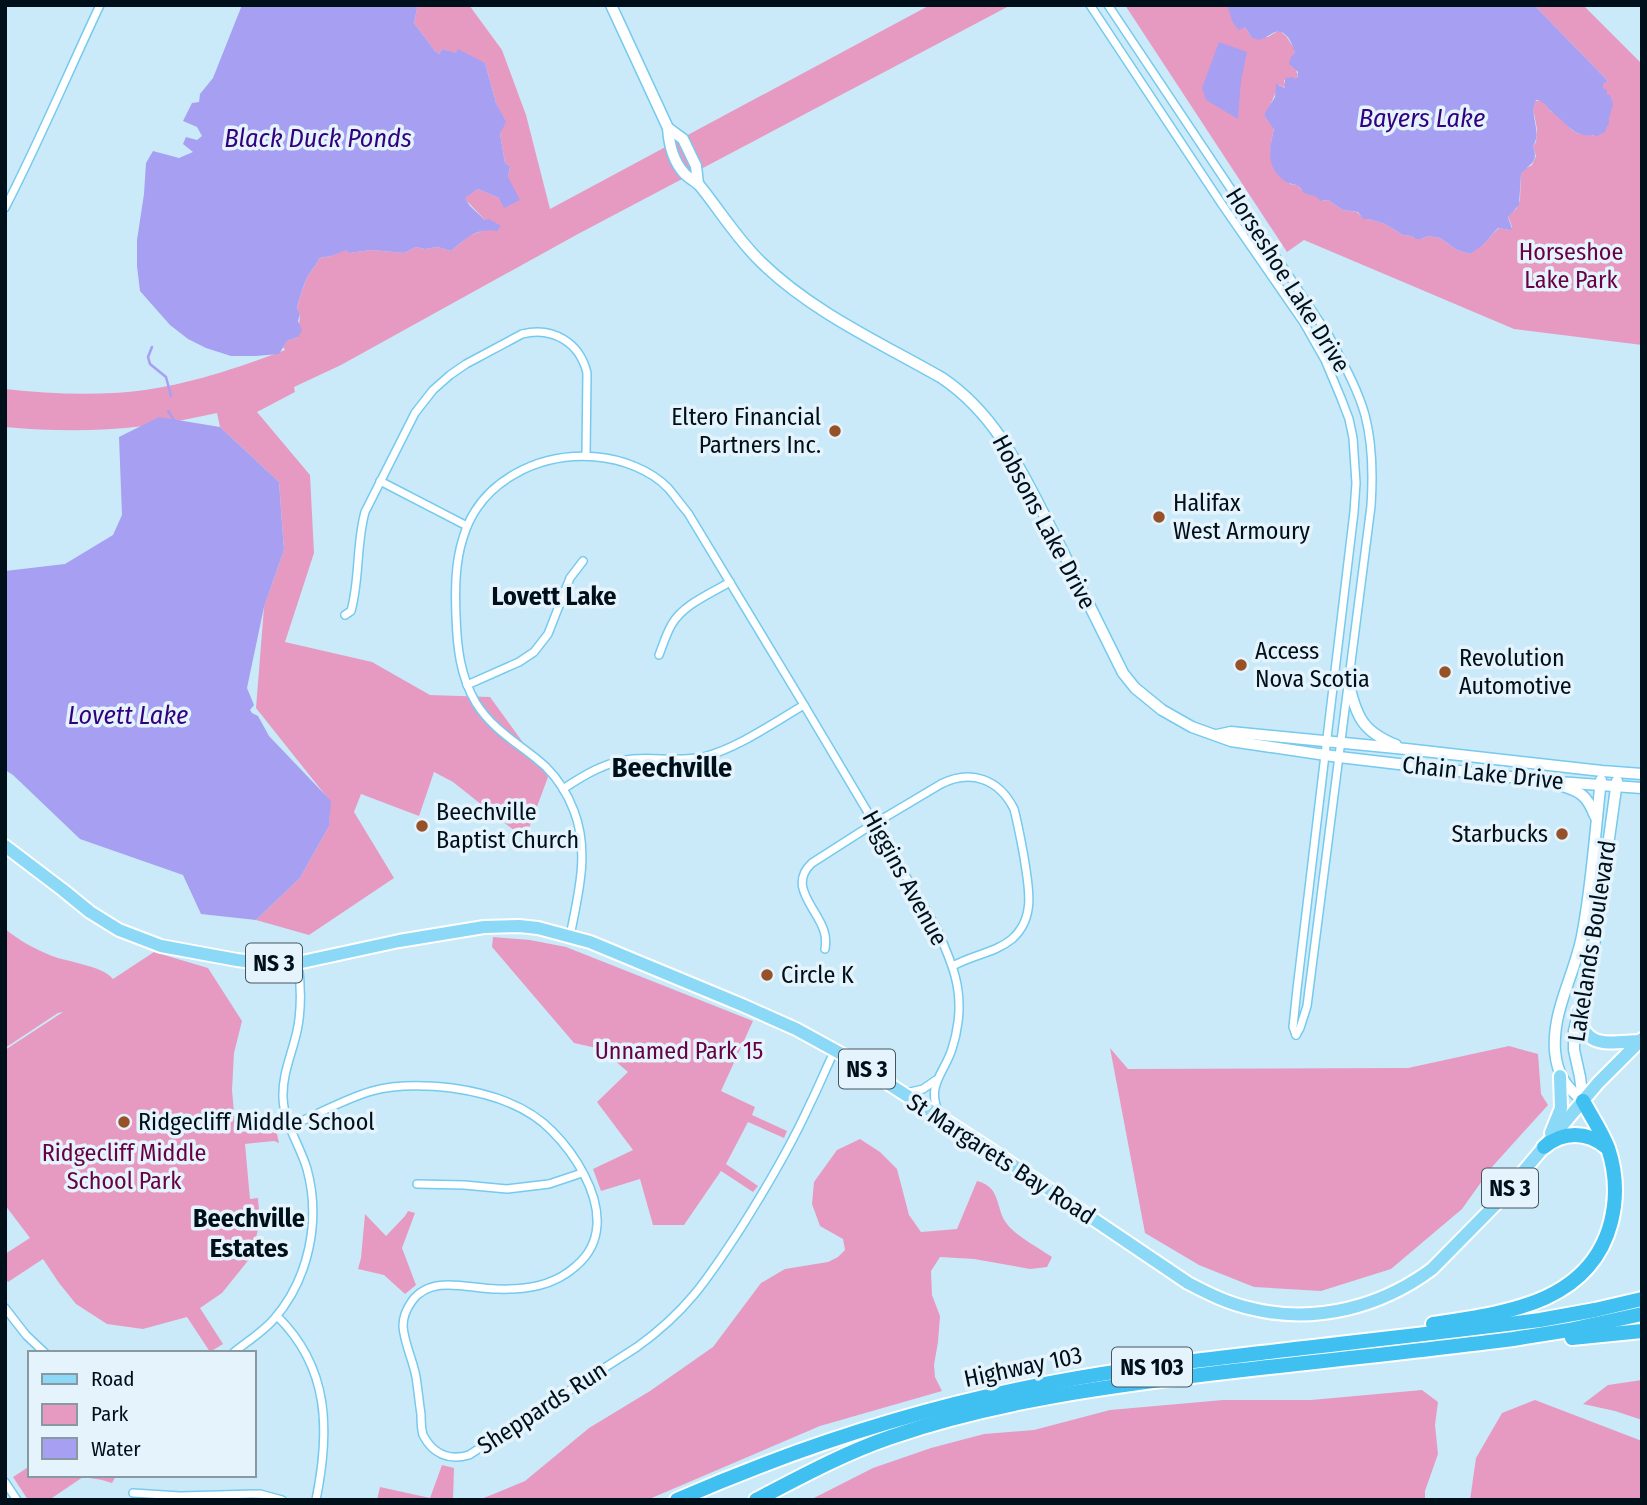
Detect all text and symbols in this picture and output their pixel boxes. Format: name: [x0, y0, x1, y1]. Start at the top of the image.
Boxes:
water label: Bayers Lake: [1359, 103, 1485, 134]
water label: Black Duck Ponds: [224, 123, 412, 154]
street label: Horseshoe Lake Drive: [1220, 183, 1356, 377]
park label: Horseshoe Lake Park: [1519, 238, 1623, 294]
place label: Eltero Financial Partners Inc.: [671, 403, 821, 459]
marker: Eltero Financial Partners Inc.: [827, 423, 843, 439]
street label: Hobsons Lake Drive: [986, 430, 1102, 614]
place label: Halifax West Armoury: [1173, 489, 1310, 545]
marker: Halifax West Armoury: [1151, 509, 1167, 525]
district label: Lovett Lake: [491, 581, 617, 612]
place label: Access Nova Scotia: [1255, 637, 1370, 693]
place label: Revolution Automotive: [1459, 644, 1572, 700]
marker: Access Nova Scotia: [1233, 657, 1249, 673]
marker: Revolution Automotive: [1437, 664, 1453, 680]
water label: Lovett Lake: [68, 700, 188, 731]
district label: Beechville: [612, 751, 732, 784]
street label: Chain Lake Drive: [1401, 751, 1565, 795]
place label: Beechville Baptist Church: [436, 798, 579, 854]
street label: Higgins Avenue: [856, 806, 954, 950]
marker: Beechville Baptist Church: [414, 818, 430, 834]
place label: Starbucks: [1451, 820, 1548, 848]
marker: Starbucks: [1554, 826, 1570, 842]
street label: Lakelands Boulevard: [1562, 838, 1622, 1044]
road number: NS 3: [246, 944, 302, 982]
place label: Circle K: [781, 961, 854, 989]
marker: Circle K: [759, 967, 775, 983]
park label: Unnamed Park 15: [595, 1037, 763, 1065]
road number: NS 3: [839, 1050, 895, 1088]
street label: St Margarets Bay Road: [902, 1088, 1100, 1230]
place label: Ridgecliff Middle School: [138, 1108, 375, 1136]
marker: Ridgecliff Middle School: [116, 1114, 132, 1130]
park label: Ridgecliff Middle School Park: [42, 1139, 206, 1195]
road number: NS 3: [1482, 1168, 1538, 1208]
district label: Beechville Estates: [193, 1203, 305, 1264]
street label: Highway 103: [961, 1341, 1085, 1393]
road number: NS 103: [1112, 1348, 1192, 1386]
legend: [28, 1351, 256, 1477]
street label: Sheppards Run: [472, 1356, 612, 1460]
text: Road: [91, 1366, 135, 1392]
text: Park: [91, 1401, 129, 1427]
text: Water: [91, 1436, 141, 1462]

